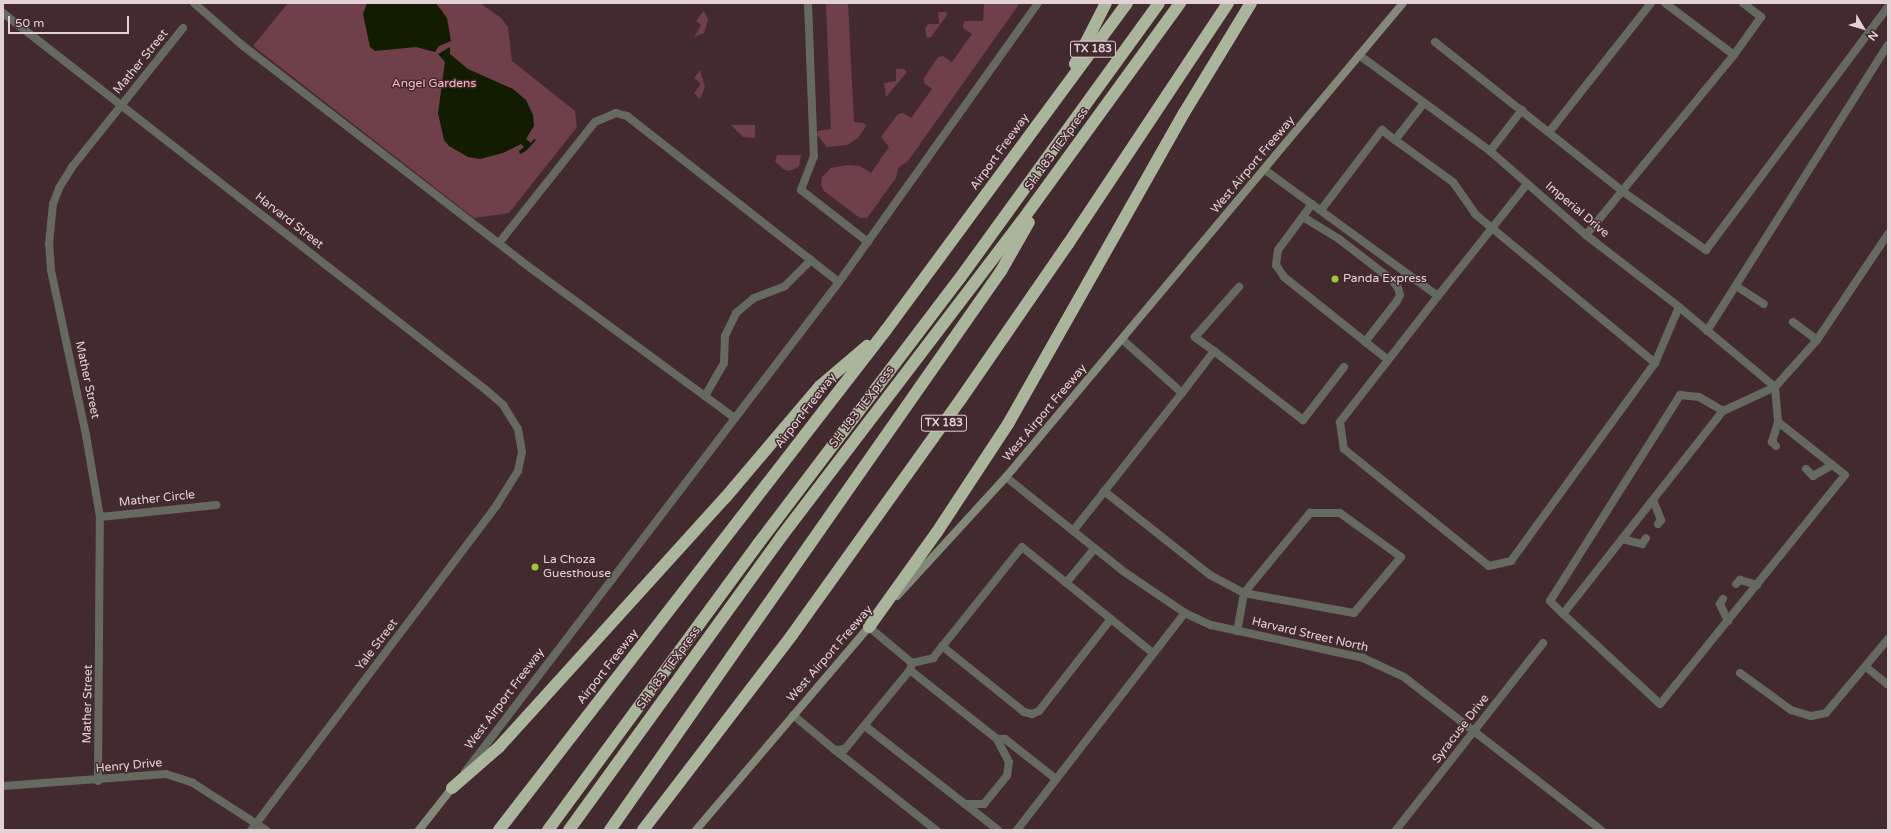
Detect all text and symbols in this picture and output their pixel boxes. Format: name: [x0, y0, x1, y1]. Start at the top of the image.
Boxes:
scale bar: [10, 8, 131, 34]
north arrow: [1843, 8, 1883, 48]
text: 50 m: [15, 16, 44, 30]
street label: Mather Street: [111, 27, 171, 97]
text: N: [1865, 28, 1881, 43]
road number: TX 183: [1069, 40, 1117, 58]
park label: Angel Gardens: [392, 77, 476, 91]
street label: SH 183 TEXpress: [1022, 105, 1092, 193]
street label: Airport Freeway: [967, 111, 1033, 193]
street label: West Airport Freeway: [1208, 113, 1298, 217]
street label: Imperial Drive: [1542, 179, 1612, 241]
street label: Harvard Street: [252, 190, 326, 252]
place label: Panda Express: [1343, 272, 1427, 286]
marker: Panda Express: [1330, 274, 1340, 284]
street label: Mather Street: [72, 340, 102, 420]
street label: West Airport Freeway: [1000, 361, 1090, 465]
street label: SH 183 TEXpress: [827, 363, 897, 451]
street label: Airport Freeway: [772, 371, 840, 451]
road number: TX 183: [920, 414, 968, 432]
street label: Mather Circle: [118, 488, 196, 510]
place label: La Choza Guesthouse: [543, 553, 611, 581]
marker: La Choza Guesthouse: [530, 562, 540, 572]
street label: West Airport Freeway: [784, 603, 876, 705]
street label: Harvard Street North: [1250, 615, 1370, 655]
street label: Yale Street: [353, 616, 401, 674]
street label: SH 183 TEXpress: [634, 624, 704, 712]
street label: Airport Freeway: [574, 627, 642, 707]
street label: West Airport Freeway: [462, 646, 548, 752]
street label: Mather Street: [80, 664, 96, 744]
street label: Syracuse Drive: [1430, 692, 1492, 766]
street label: Henry Drive: [95, 756, 163, 776]

